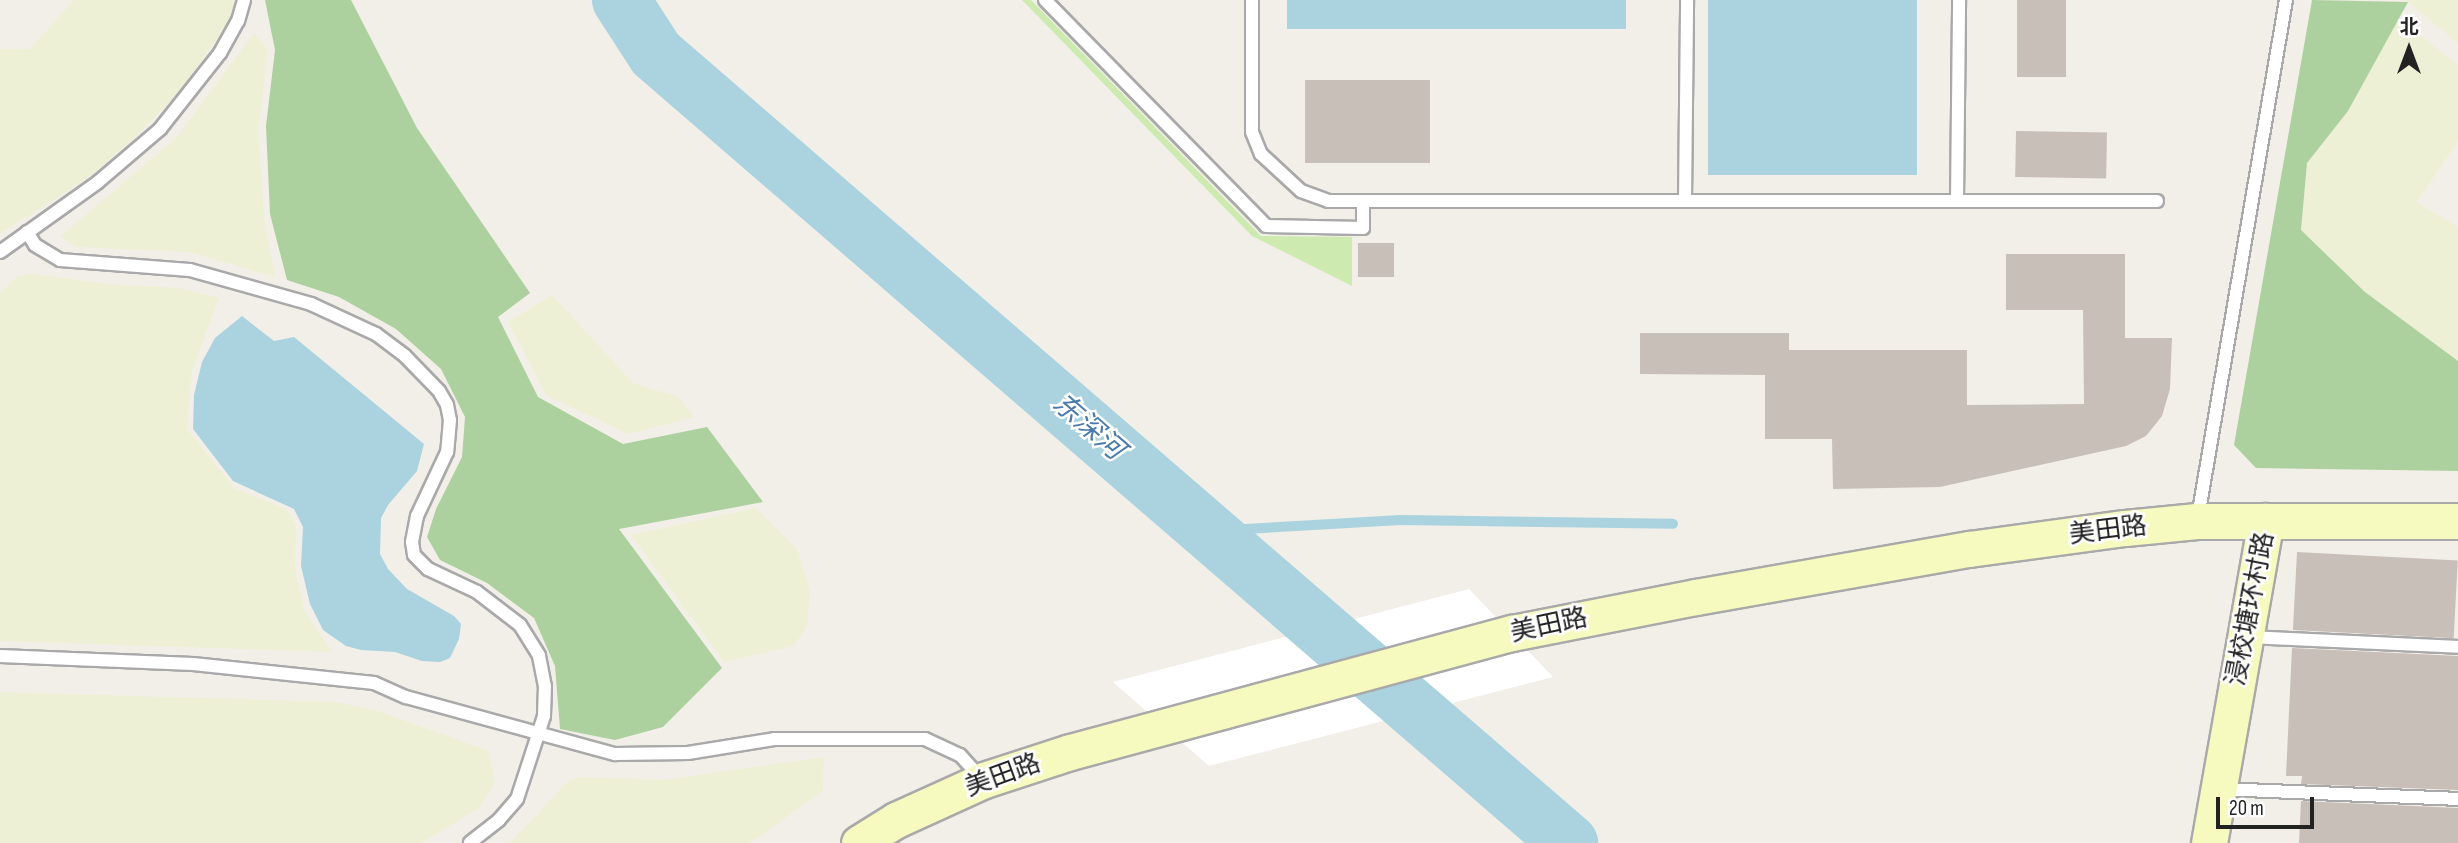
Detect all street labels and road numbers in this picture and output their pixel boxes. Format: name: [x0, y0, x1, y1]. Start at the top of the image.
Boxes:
street label: 美田路: [2067, 511, 2149, 551]
street label: 浸校塘环村路: [2221, 529, 2281, 689]
street label: 美田路: [1508, 603, 1590, 649]
street label: 美田路: [961, 748, 1045, 804]

